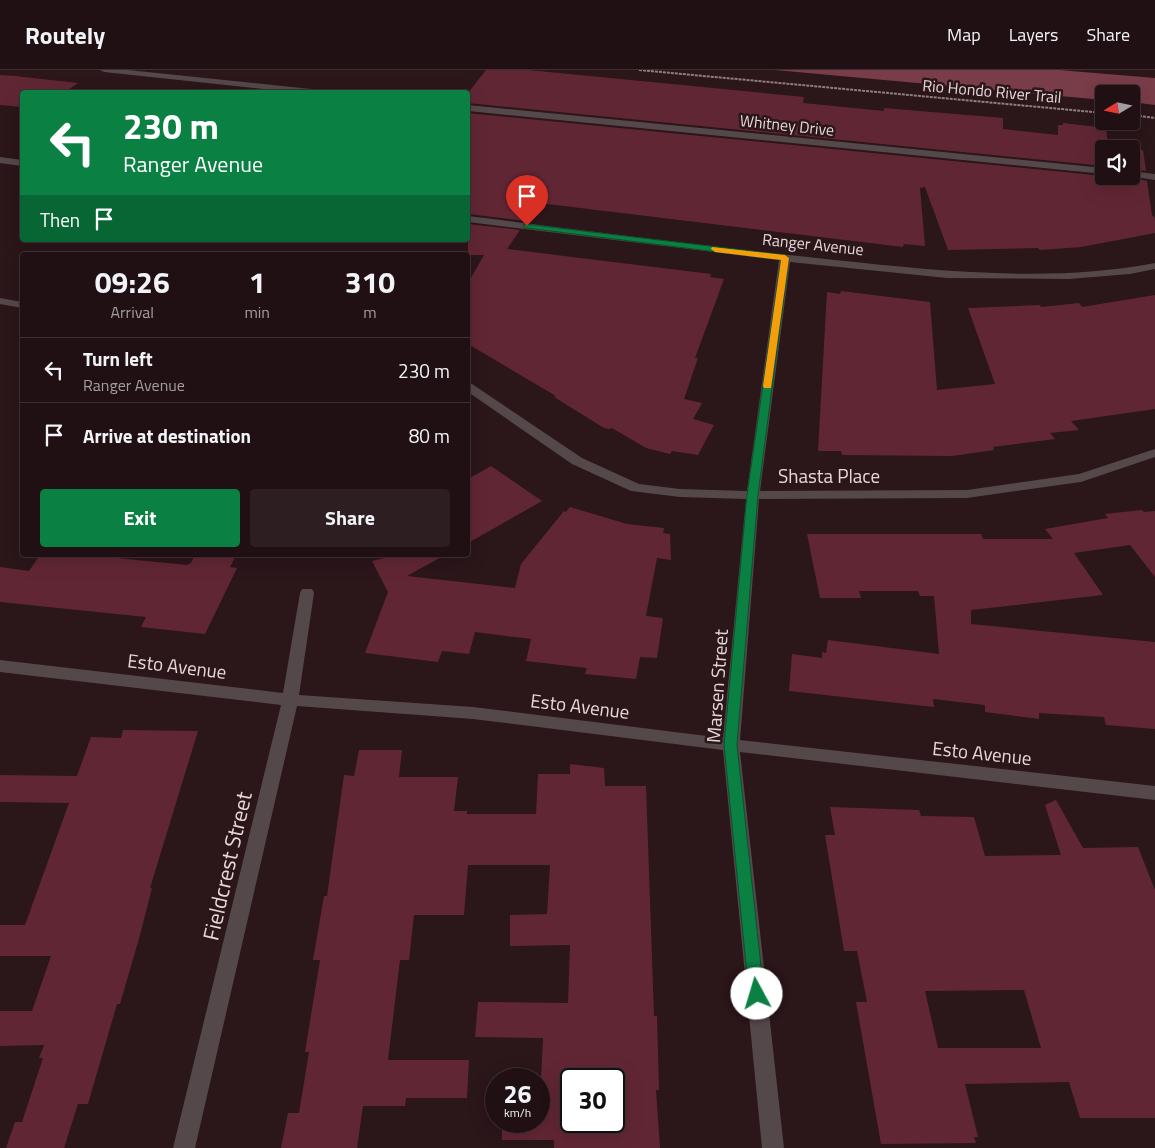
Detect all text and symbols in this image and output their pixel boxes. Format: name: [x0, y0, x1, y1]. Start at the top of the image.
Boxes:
text: Routely: [25, 17, 105, 53]
text: Map: [947, 21, 981, 48]
text: Layers: [1009, 21, 1058, 48]
text: Share: [1086, 21, 1130, 48]
street label: Rio Hondo River Trail: [922, 73, 1062, 109]
north arrow: [1095, 85, 1140, 130]
map controls: [1095, 85, 1140, 185]
text: 230 m: [123, 99, 219, 153]
street label: Whitney Drive: [739, 108, 835, 142]
icon: left: [40, 110, 105, 175]
button: sound: [1095, 140, 1140, 185]
text: Ranger Avenue: [123, 147, 263, 181]
pin: [506, 175, 548, 226]
icon: arrive: [513, 182, 541, 210]
text: Then: [40, 205, 80, 234]
icon: arrive: [90, 205, 118, 233]
street label: Ranger Avenue: [761, 227, 865, 261]
text: 09:26: [95, 259, 170, 305]
text: 1: [249, 259, 266, 305]
text: 310: [345, 259, 395, 305]
text: Arrival: [111, 300, 154, 324]
text: min: [244, 300, 270, 324]
text: m: [363, 300, 377, 324]
text: Turn left: [83, 344, 153, 373]
icon: left: [40, 356, 68, 384]
text: 230 m: [398, 356, 450, 385]
text: Ranger Avenue: [83, 373, 185, 397]
icon: arrive: [40, 421, 68, 449]
text: Arrive at destination: [83, 421, 251, 450]
text: 80 m: [409, 421, 450, 450]
street label: Shasta Place: [778, 461, 880, 490]
button: Exit: [40, 489, 240, 547]
button: Share: [250, 489, 450, 547]
street label: Marsen Street: [698, 628, 735, 744]
street label: Esto Avenue: [126, 645, 228, 686]
street label: Esto Avenue: [529, 685, 631, 726]
street label: Esto Avenue: [931, 733, 1033, 772]
street label: Fieldcrest Street: [193, 788, 261, 944]
position arrow: [730, 967, 782, 1019]
speed limit sign: 30: [560, 1068, 625, 1133]
text: 26: [503, 1075, 532, 1113]
text: km/h: [504, 1103, 531, 1122]

